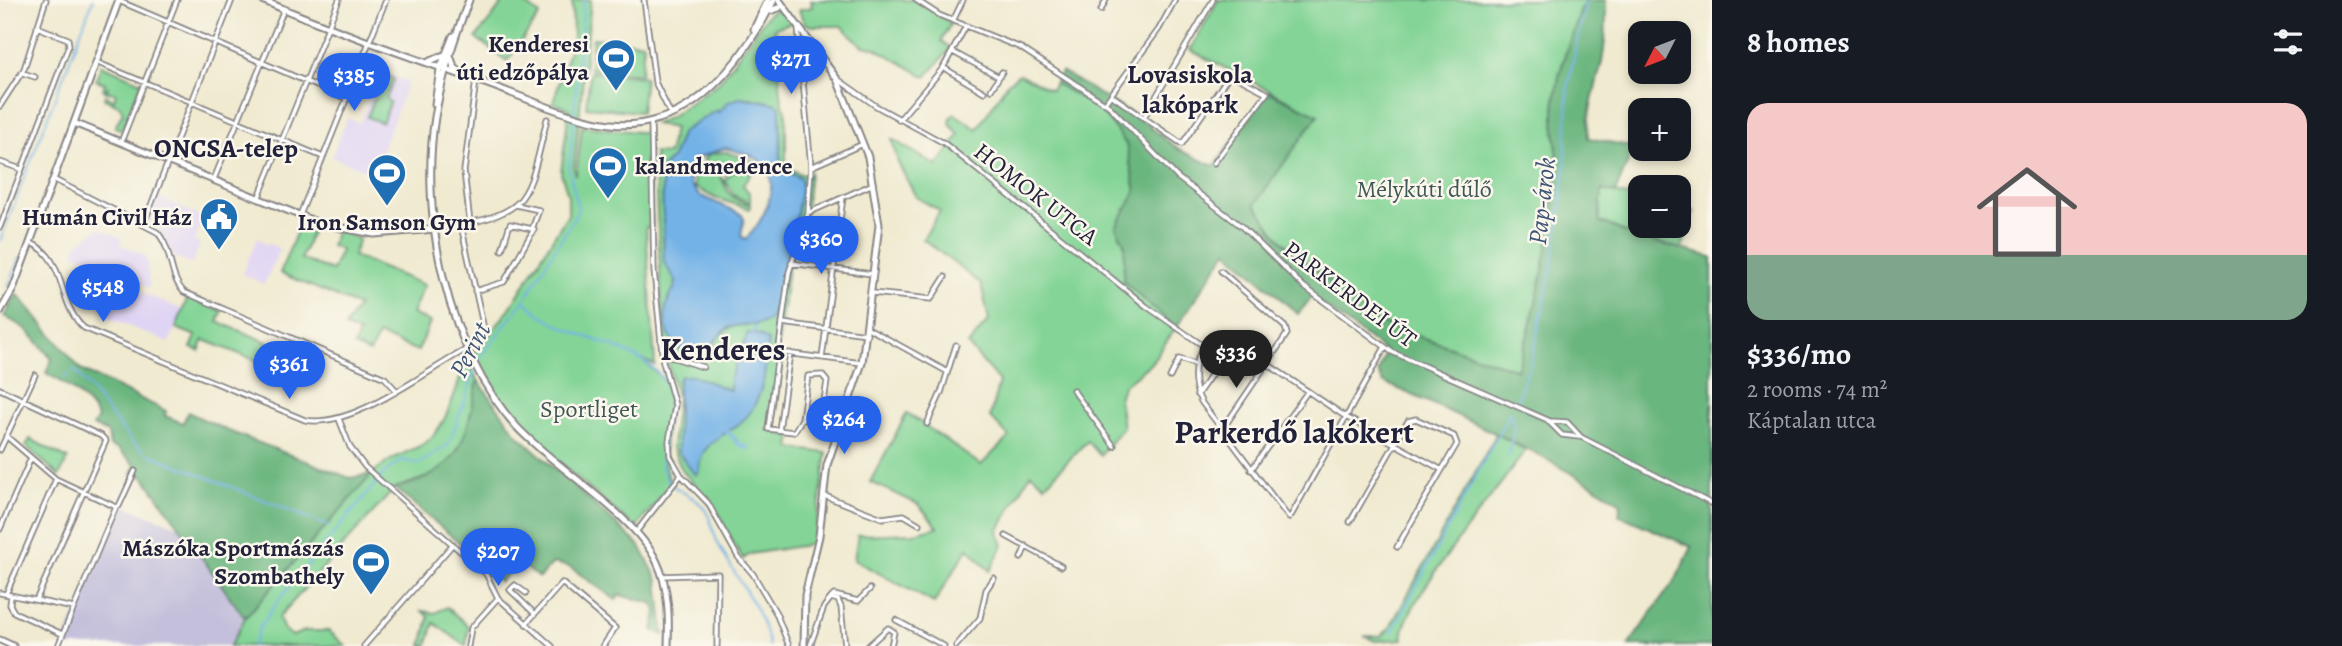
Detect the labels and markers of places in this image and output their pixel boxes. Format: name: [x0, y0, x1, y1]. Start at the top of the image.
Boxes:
place label: Kenderesi úti edzőpálya: [456, 28, 589, 88]
pin: $271: [750, 36, 832, 96]
sports icon: Kenderesi úti edzőpálya: [595, 37, 637, 92]
pin: $385: [313, 54, 395, 113]
sports icon: kalandmedence: [587, 145, 629, 200]
place label: kalandmedence: [635, 150, 793, 182]
sports icon: Iron Samson Gym: [366, 152, 408, 207]
public building icon: Humán Civil Ház: [198, 196, 240, 251]
place label: Humán Civil Ház: [22, 201, 192, 233]
place label: Iron Samson Gym: [298, 206, 476, 238]
pin: $360: [780, 216, 862, 276]
pin: $548: [62, 264, 144, 324]
pin: $336: [1195, 330, 1277, 390]
pin: $361: [248, 342, 330, 401]
pin: $264: [803, 396, 885, 456]
pin: $207: [457, 528, 539, 588]
place label: Mászóka Sportmászás Szombathely: [122, 532, 345, 592]
sports icon: Mászóka Sportmászás Szombathely: [350, 541, 392, 596]

